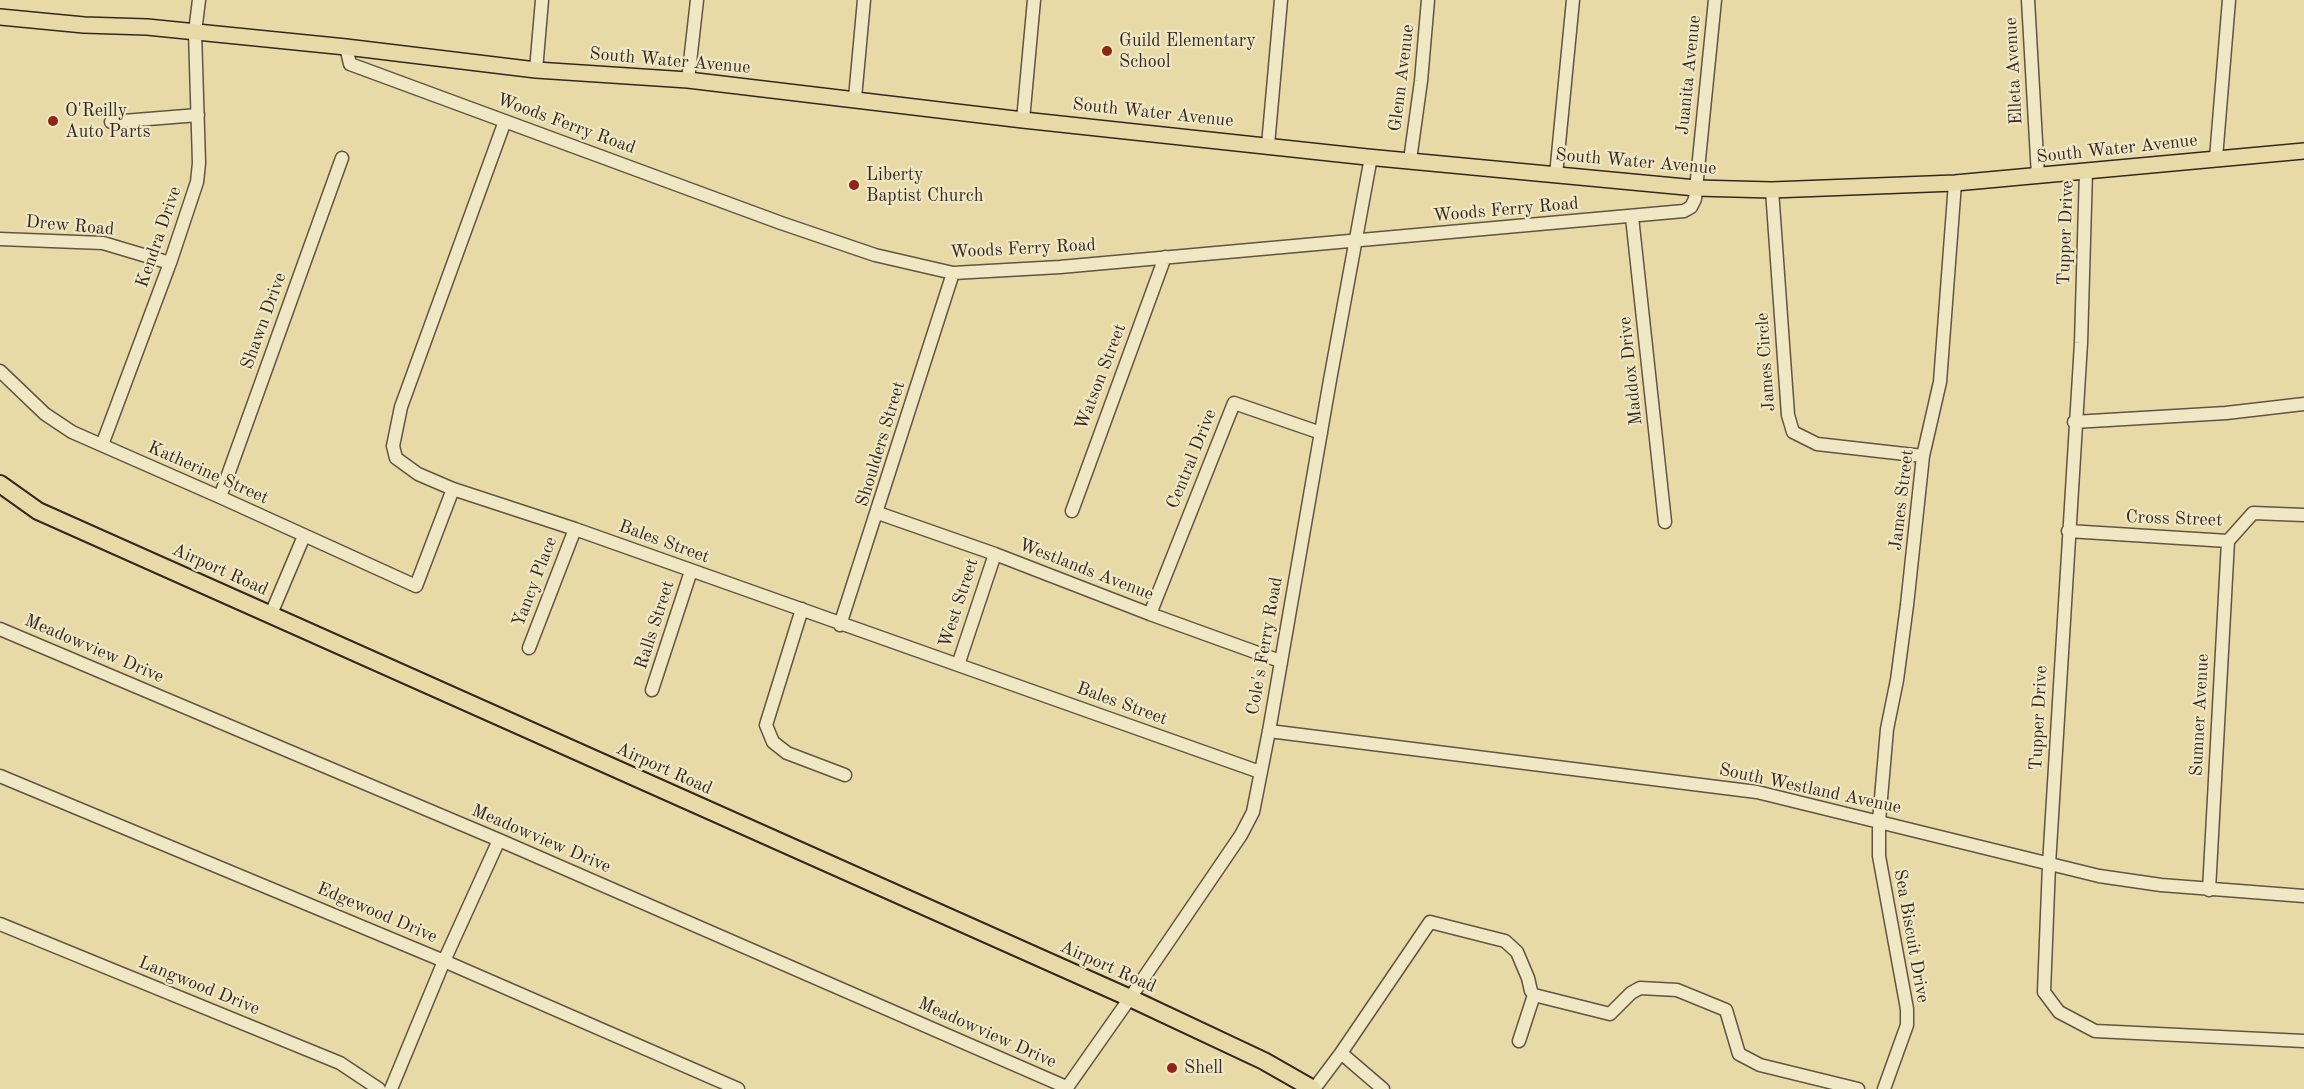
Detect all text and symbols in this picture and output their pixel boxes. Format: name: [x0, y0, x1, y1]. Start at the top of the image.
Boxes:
street label: Juanita Avenue: [1672, 14, 1706, 136]
street label: Elleta Avenue: [2000, 17, 2028, 125]
street label: Glenn Avenue: [1385, 23, 1419, 133]
place label: Guild Elementary School: [1119, 30, 1256, 72]
street label: South Water Avenue: [589, 43, 751, 79]
marker: Guild Elementary School: [1100, 44, 1114, 58]
street label: Woods Ferry Road: [494, 89, 638, 159]
street label: South Water Avenue: [1071, 94, 1235, 132]
place label: O'Reilly Auto Parts: [65, 100, 150, 142]
marker: O'Reilly Auto Parts: [46, 114, 60, 128]
street label: South Water Avenue: [2035, 130, 2199, 168]
street label: South Water Avenue: [1555, 144, 1717, 180]
place label: Liberty Baptist Church: [866, 164, 983, 207]
marker: Liberty Baptist Church: [847, 178, 861, 192]
street label: Tupper Drive: [2053, 180, 2079, 286]
street label: Kendra Drive: [132, 184, 186, 290]
street label: Woods Ferry Road: [1432, 193, 1580, 227]
street label: Drew Road: [25, 211, 115, 241]
street label: Woods Ferry Road: [949, 234, 1097, 264]
street label: Shawn Drive: [237, 270, 291, 372]
street label: James Circle: [1752, 312, 1780, 412]
street label: Maddox Drive: [1615, 316, 1647, 426]
street label: Watson Street: [1071, 321, 1131, 433]
street label: Shoulders Street: [852, 379, 910, 509]
street label: Central Drive: [1162, 406, 1222, 512]
street label: Katherine Street: [144, 437, 272, 509]
street label: James Street: [1885, 448, 1919, 552]
street label: Cross Street: [2125, 507, 2223, 531]
street label: Bales Street: [616, 516, 712, 568]
street label: Yancy Place: [508, 534, 562, 630]
street label: Westlands Avenue: [1015, 534, 1157, 606]
street label: Airport Road: [169, 539, 271, 601]
street label: West Street: [934, 556, 984, 650]
street label: Cole's Ferry Road: [1242, 575, 1288, 717]
street label: Ralls Street: [631, 578, 679, 672]
street label: Meadowview Drive: [21, 610, 167, 688]
street label: Sumner Avenue: [2186, 653, 2214, 777]
street label: Tupper Drive: [2025, 665, 2053, 771]
street label: Bales Street: [1074, 678, 1170, 730]
street label: Airport Road: [613, 738, 715, 800]
street label: South Westland Avenue: [1717, 759, 1903, 819]
street label: Meadowview Drive: [468, 800, 614, 878]
street label: Sea Biscuit Drive: [1889, 867, 1933, 1005]
street label: Edgewood Drive: [314, 878, 440, 948]
street label: Airport Road: [1057, 936, 1159, 998]
street label: Langwood Drive: [135, 952, 263, 1020]
street label: Meadowview Drive: [914, 993, 1060, 1073]
place label: Shell: [1184, 1057, 1223, 1079]
marker: Shell: [1165, 1061, 1179, 1075]

